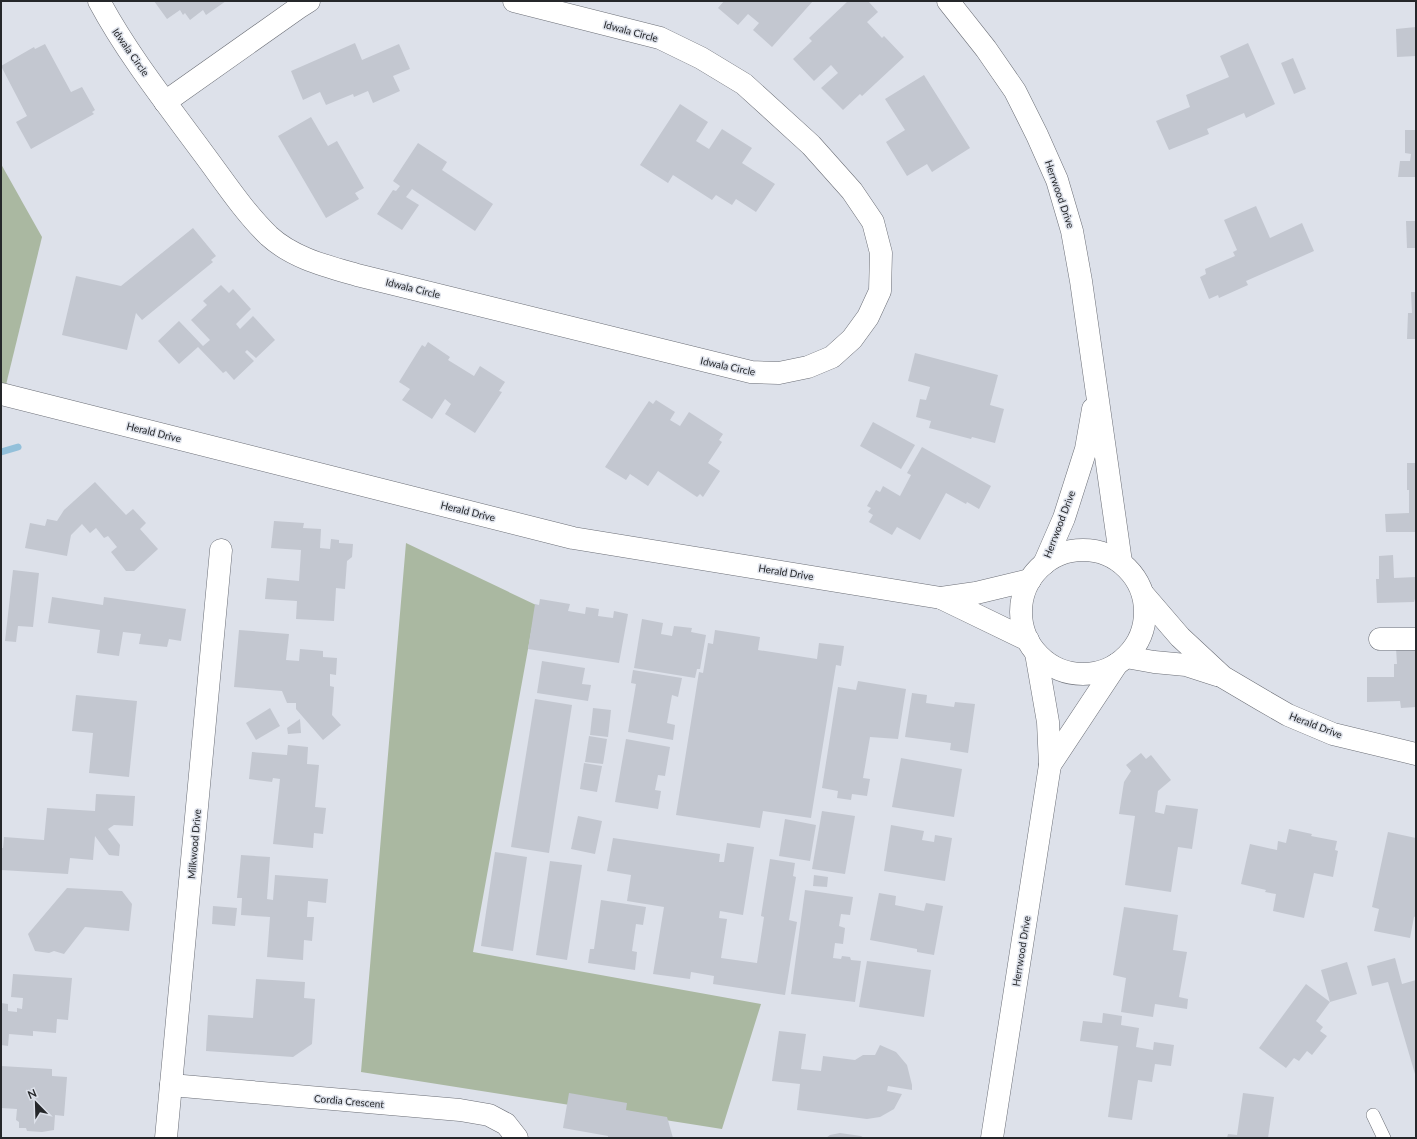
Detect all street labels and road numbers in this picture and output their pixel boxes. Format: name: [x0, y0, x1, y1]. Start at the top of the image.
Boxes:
street label: Idwala Circle: [602, 18, 660, 44]
street label: Idwala Circle: [110, 26, 152, 78]
street label: Herrwood Drive: [1043, 158, 1077, 230]
street label: Idwala Circle: [384, 275, 442, 301]
street label: Idwala Circle: [699, 354, 757, 378]
street label: Herald Drive: [126, 419, 182, 445]
street label: Herrwood Drive: [1041, 489, 1077, 559]
street label: Herald Drive: [440, 498, 496, 524]
street label: Herald Drive: [758, 562, 814, 582]
street label: Herald Drive: [1288, 709, 1344, 741]
street label: Milkwood Drive: [185, 809, 203, 879]
street label: Herrwood Drive: [1010, 915, 1032, 987]
street label: Cordia Crescent: [314, 1092, 385, 1110]

